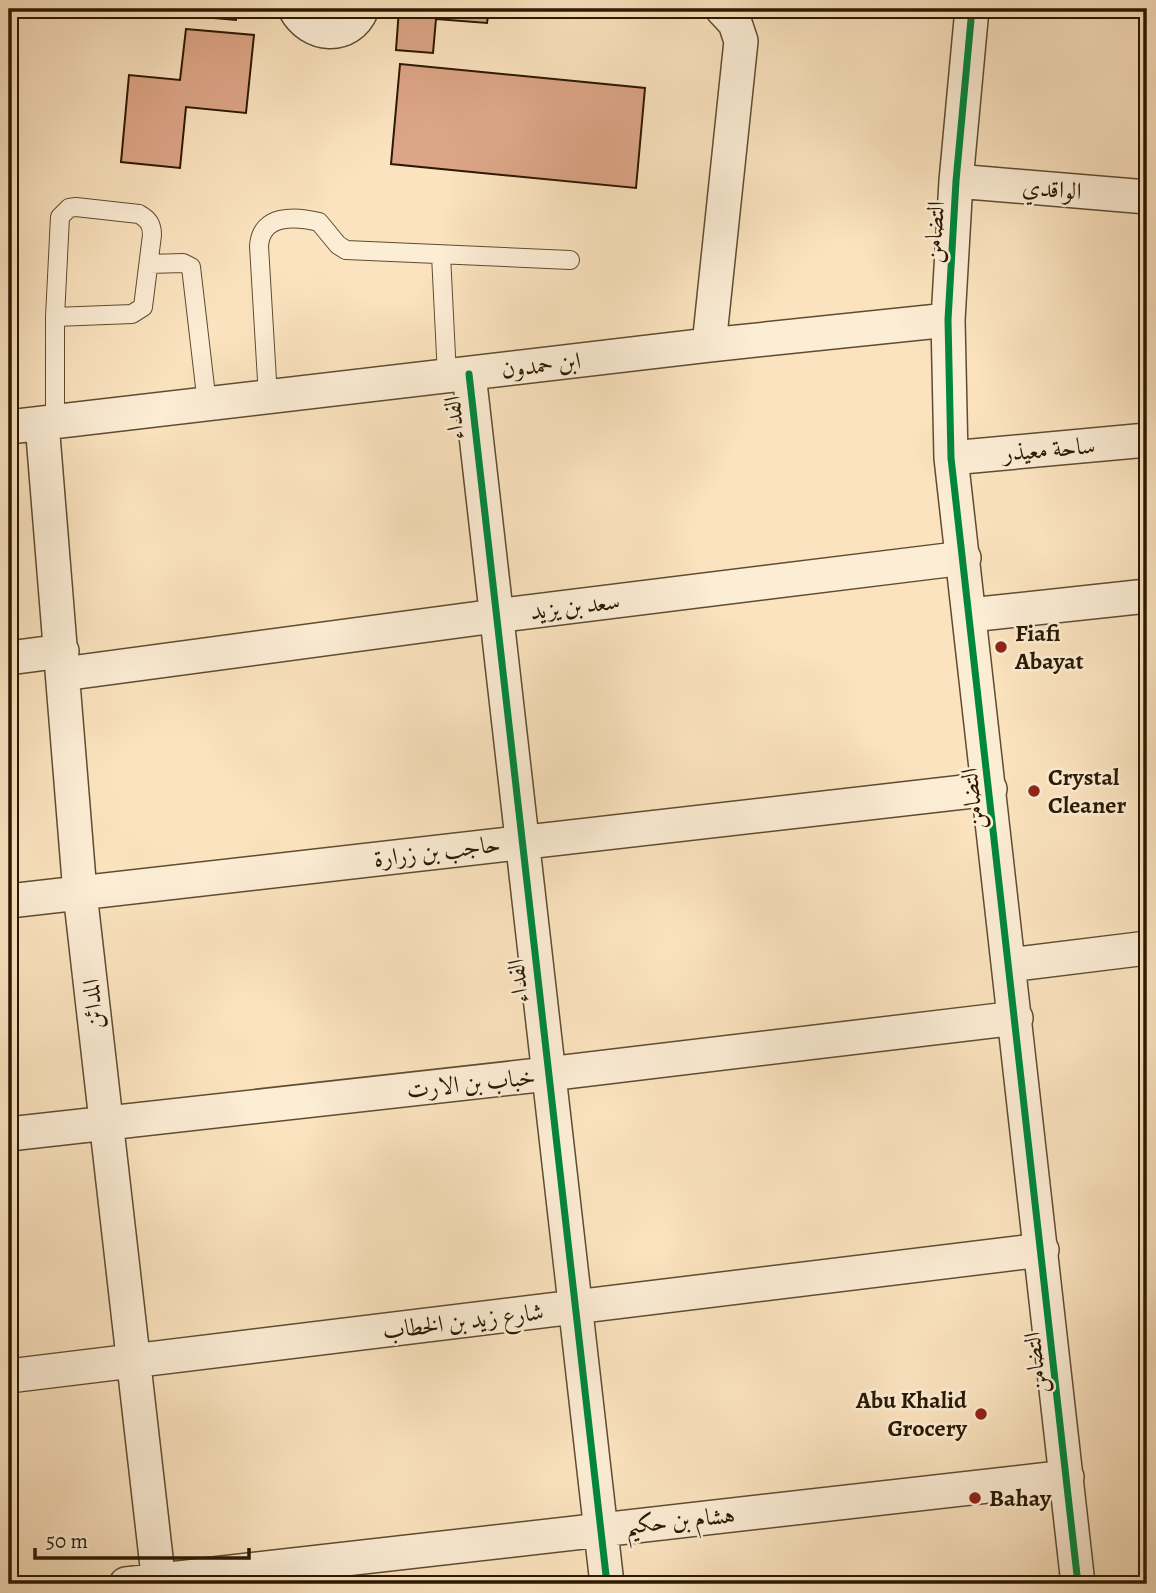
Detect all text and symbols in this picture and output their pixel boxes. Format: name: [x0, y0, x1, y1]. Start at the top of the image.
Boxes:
street label: الواقدي: [1021, 170, 1083, 211]
street label: التضامن: [916, 200, 952, 264]
street label: ابن حمدون: [499, 344, 583, 386]
street label: الفداء: [436, 394, 472, 442]
street label: ساحة معيذر: [1000, 429, 1096, 469]
street label: سعد بن يزيد: [528, 585, 622, 627]
place label: Fiafi Abayat: [1014, 617, 1084, 677]
marker: Fiafi Abayat: [993, 639, 1009, 655]
place label: Crystal Cleaner: [1048, 761, 1126, 821]
street label: التضامن: [953, 766, 991, 832]
marker: Crystal Cleaner: [1026, 783, 1042, 799]
street label: حاجب بن زرارة: [372, 827, 502, 875]
street label: الفداء: [499, 957, 537, 1005]
street label: المدائن: [74, 977, 112, 1031]
street label: خباب بن الارت: [405, 1060, 537, 1106]
street label: شارع زيد بن الخطاب: [380, 1295, 546, 1351]
street label: التضامن: [1016, 1330, 1054, 1396]
place label: Abu Khalid Grocery: [855, 1384, 968, 1444]
marker: Abu Khalid Grocery: [973, 1406, 989, 1422]
place label: Bahay: [989, 1482, 1052, 1514]
marker: Bahay: [967, 1490, 983, 1506]
street label: هشام بن حكيم: [623, 1498, 737, 1550]
scale bar: [35, 1516, 248, 1560]
text: 50 m: [46, 1527, 88, 1555]

